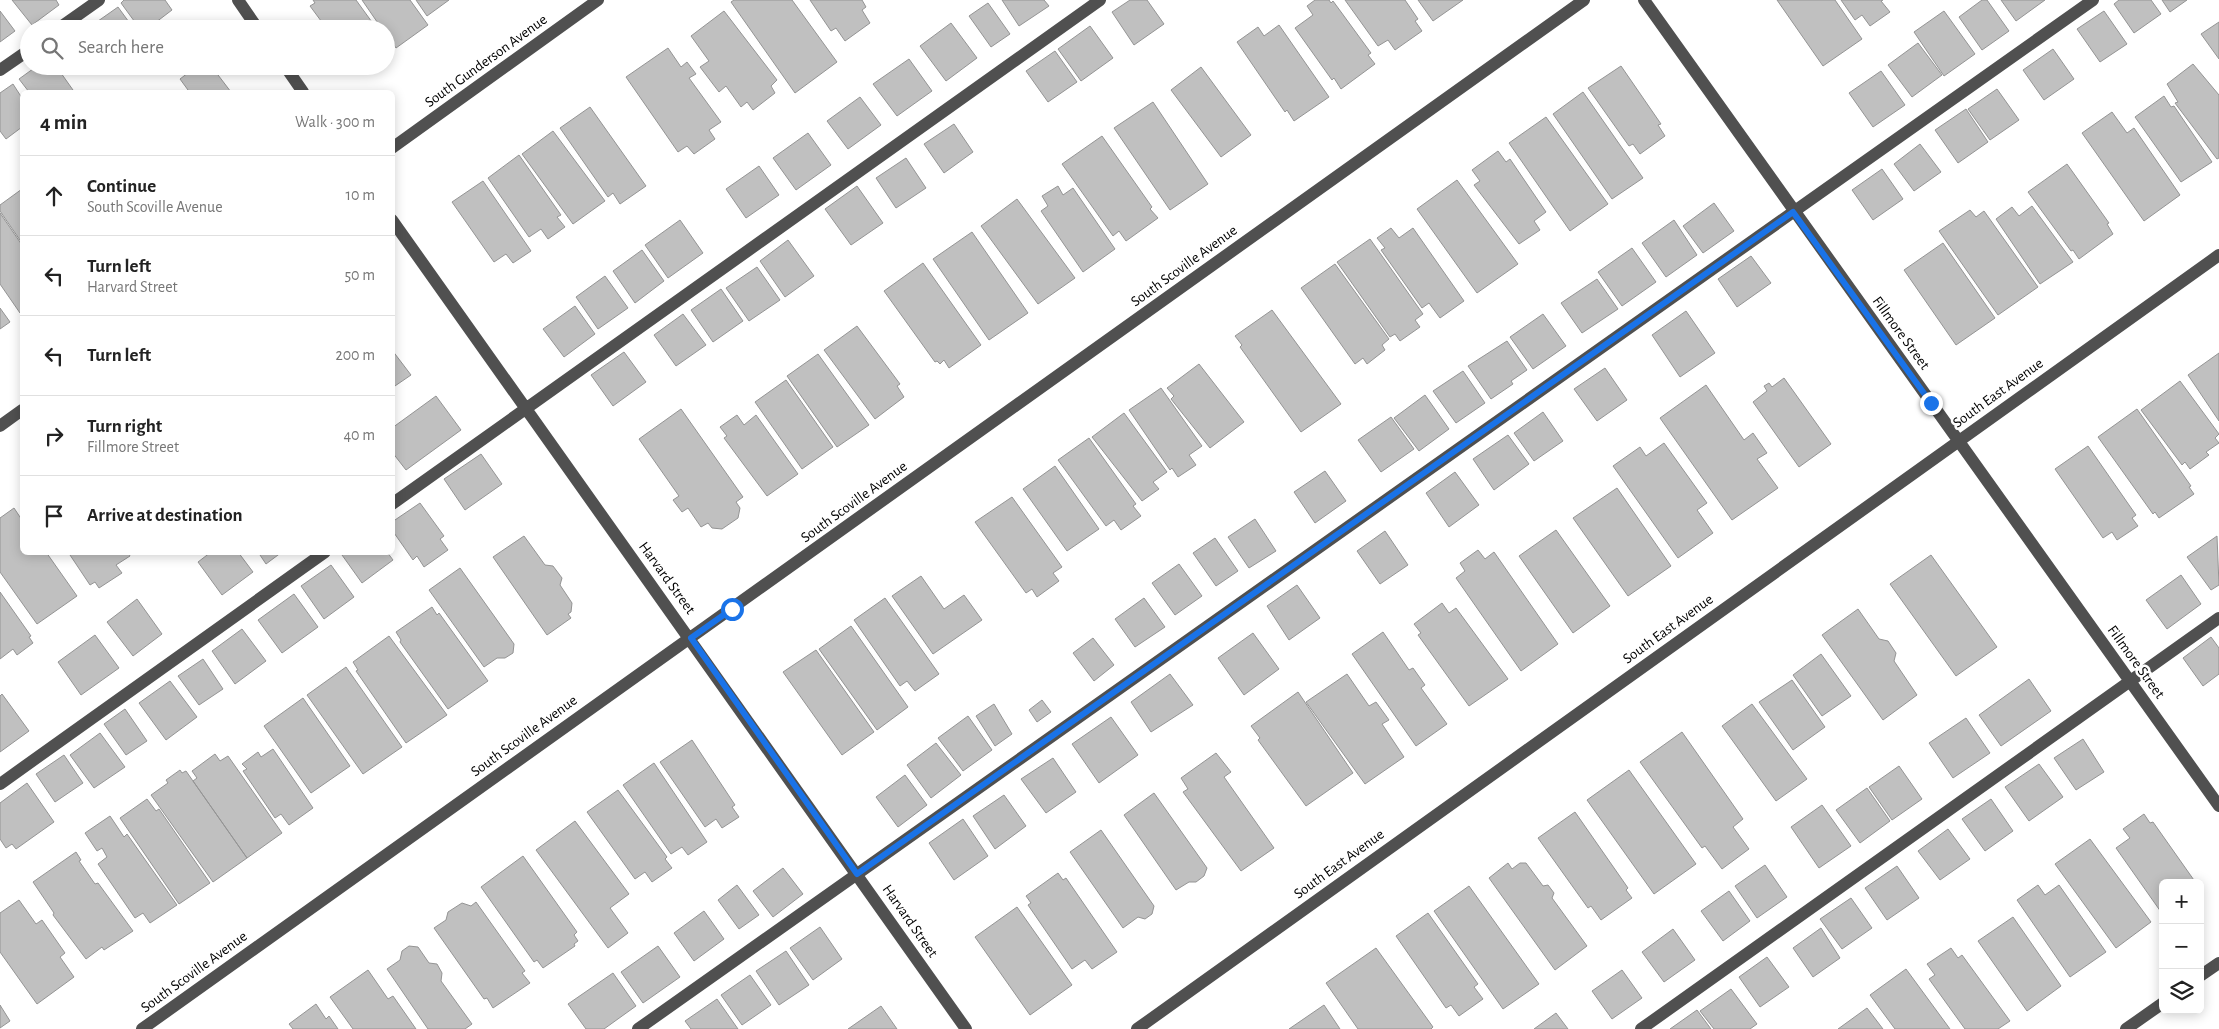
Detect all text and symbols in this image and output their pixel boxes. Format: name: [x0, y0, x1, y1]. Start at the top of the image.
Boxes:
street label: South Gunderson Avenue: [422, 12, 550, 110]
search box: [20, 20, 395, 75]
icon: search: [38, 34, 66, 62]
text: Search here: [78, 38, 164, 57]
text: 4 min: [40, 112, 87, 133]
text: Walk · 300 m: [295, 114, 375, 130]
text: Continue: [87, 177, 156, 196]
icon: ahead: [40, 182, 68, 210]
text: 10 m: [346, 187, 375, 203]
text: South Scoville Avenue: [87, 199, 223, 215]
street label: South Scoville Avenue: [1128, 223, 1240, 309]
text: Turn left: [87, 257, 151, 276]
icon: left: [40, 262, 68, 290]
text: 50 m: [344, 267, 375, 283]
text: Harvard Street: [87, 279, 178, 295]
street label: Fillmore Street: [1870, 294, 1933, 372]
icon: left: [40, 342, 68, 370]
text: Turn left: [87, 346, 151, 365]
text: 200 m: [335, 347, 375, 363]
street label: South East Avenue: [1950, 355, 2046, 431]
route end: [1920, 392, 1943, 415]
text: Turn right: [87, 417, 162, 436]
icon: right: [40, 422, 68, 450]
text: 40 m: [343, 427, 375, 443]
text: Fillmore Street: [87, 439, 179, 455]
street label: South Scoville Avenue: [798, 459, 910, 545]
icon: arrive: [40, 502, 68, 530]
text: Arrive at destination: [87, 506, 243, 525]
street label: Harvard Street: [636, 539, 698, 617]
street label: South East Avenue: [1620, 591, 1716, 667]
route start: [721, 598, 744, 621]
street label: Fillmore Street: [2105, 623, 2168, 701]
street label: South Scoville Avenue: [468, 693, 580, 779]
street label: South East Avenue: [1291, 826, 1387, 902]
map controls: [2159, 879, 2204, 1014]
button: +: [2159, 879, 2204, 924]
street label: Harvard Street: [879, 882, 941, 960]
button: −: [2159, 924, 2204, 969]
street label: South Scoville Avenue: [138, 929, 250, 1015]
button: layers: [2159, 969, 2204, 1014]

